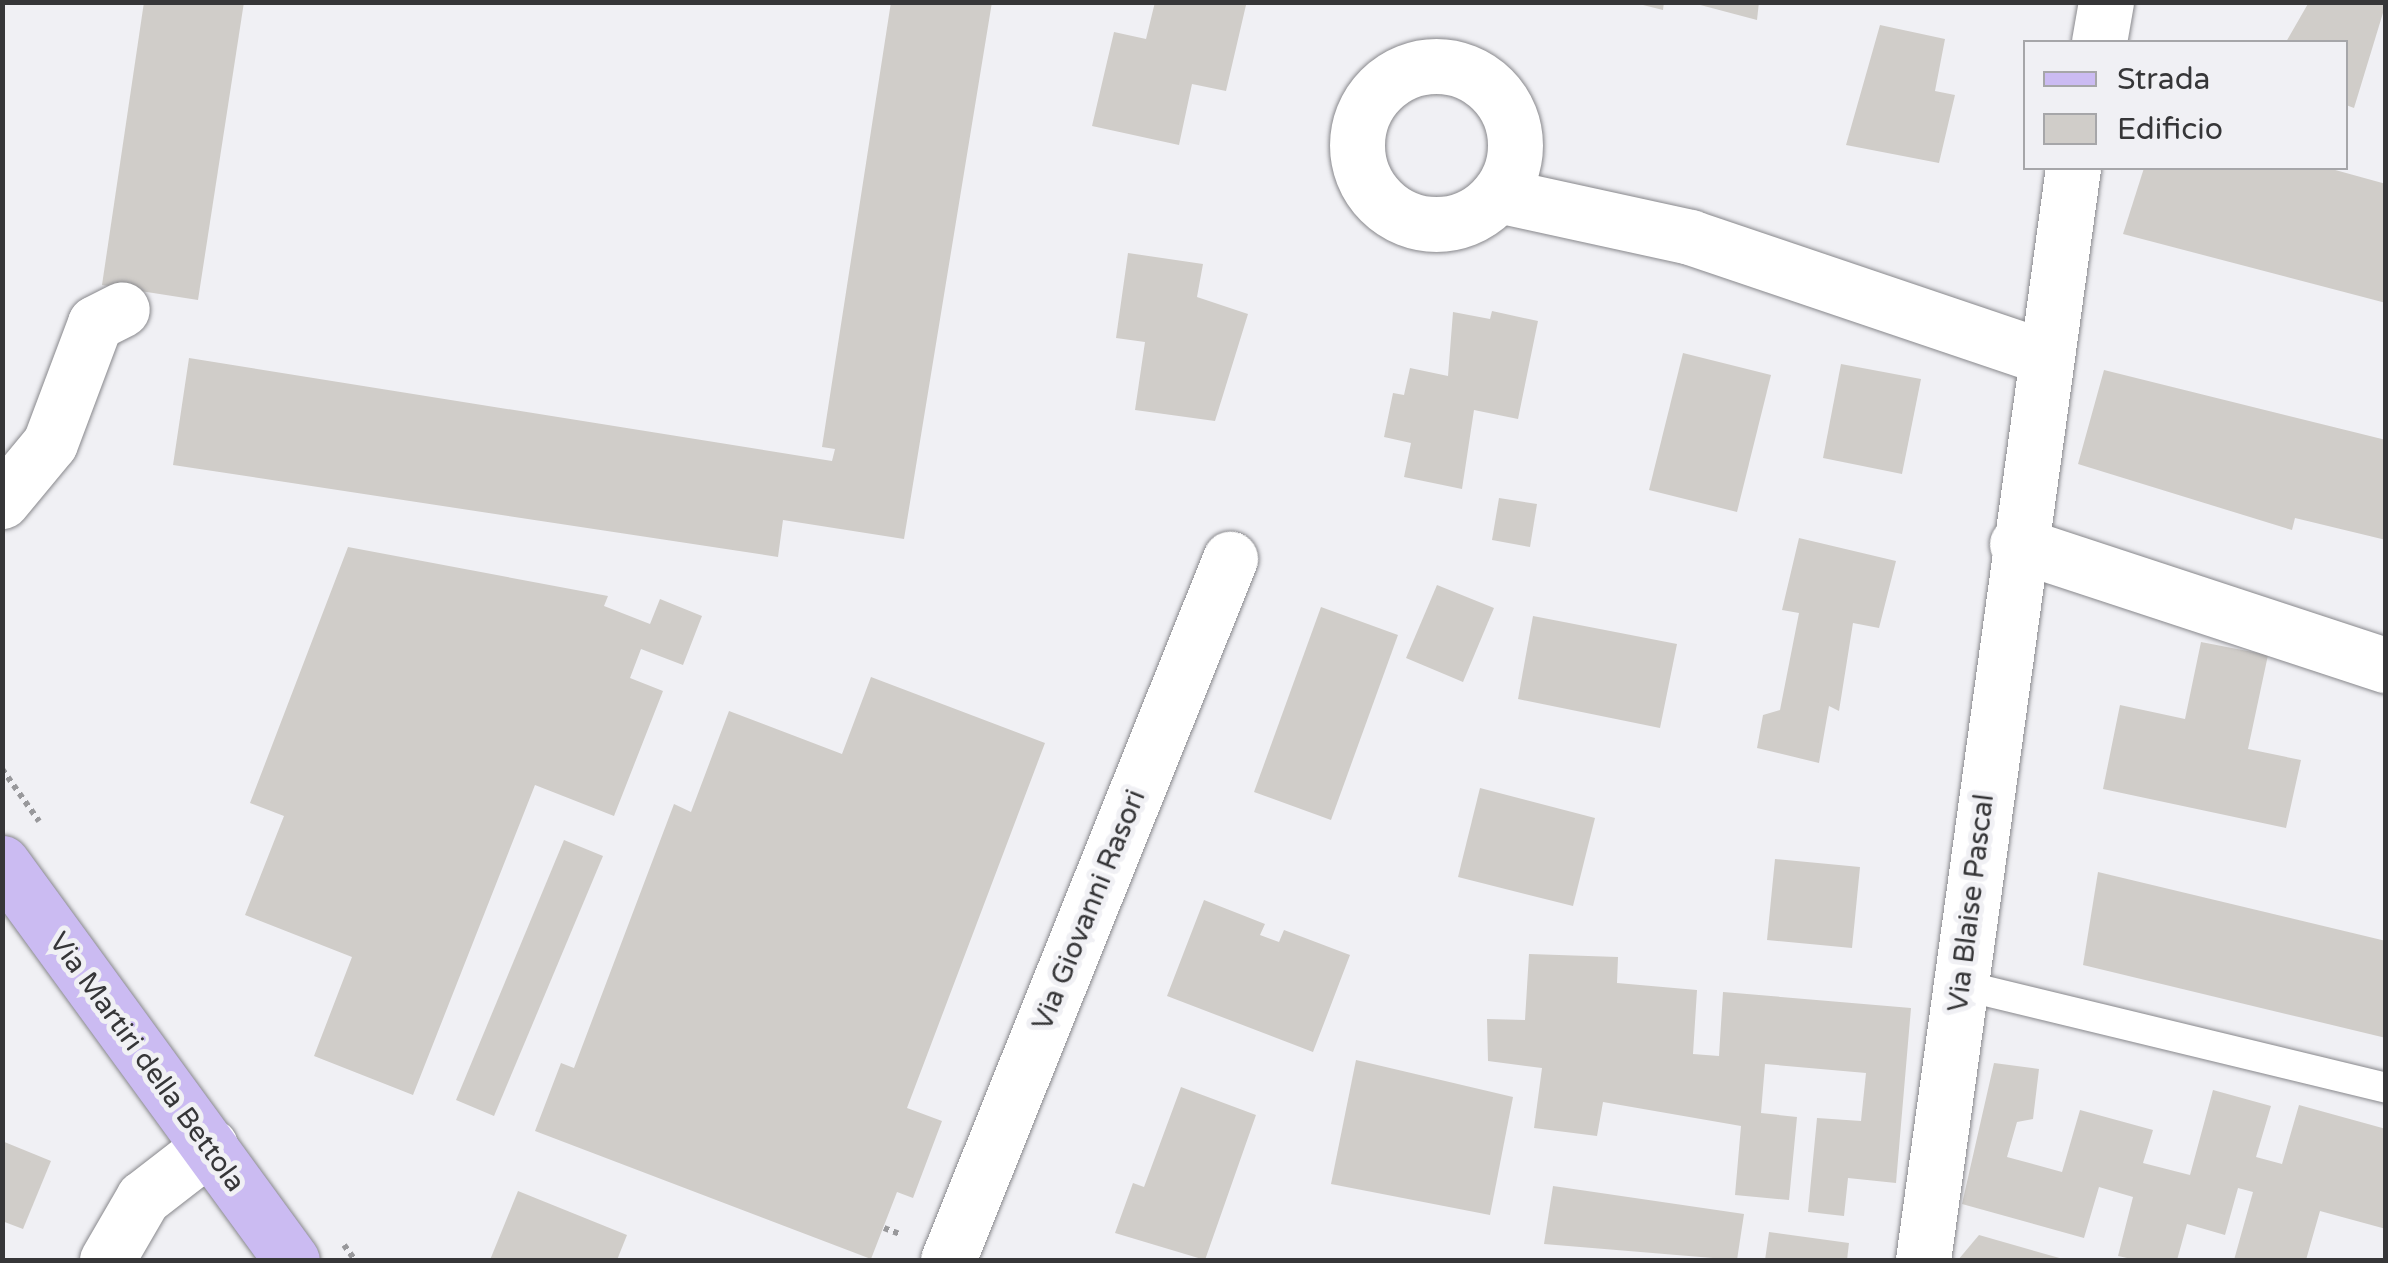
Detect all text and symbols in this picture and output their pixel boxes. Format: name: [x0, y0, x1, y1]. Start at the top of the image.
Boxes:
legend: [2023, 40, 2348, 170]
text: Strada: [2117, 61, 2210, 98]
text: Edificio: [2117, 111, 2223, 148]
street label: Via Giovanni Rasori: [1025, 785, 1153, 1035]
street label: Via Blaise Pascal: [1941, 792, 2001, 1014]
street label: Via Martiri della Bettola: [42, 926, 252, 1198]

